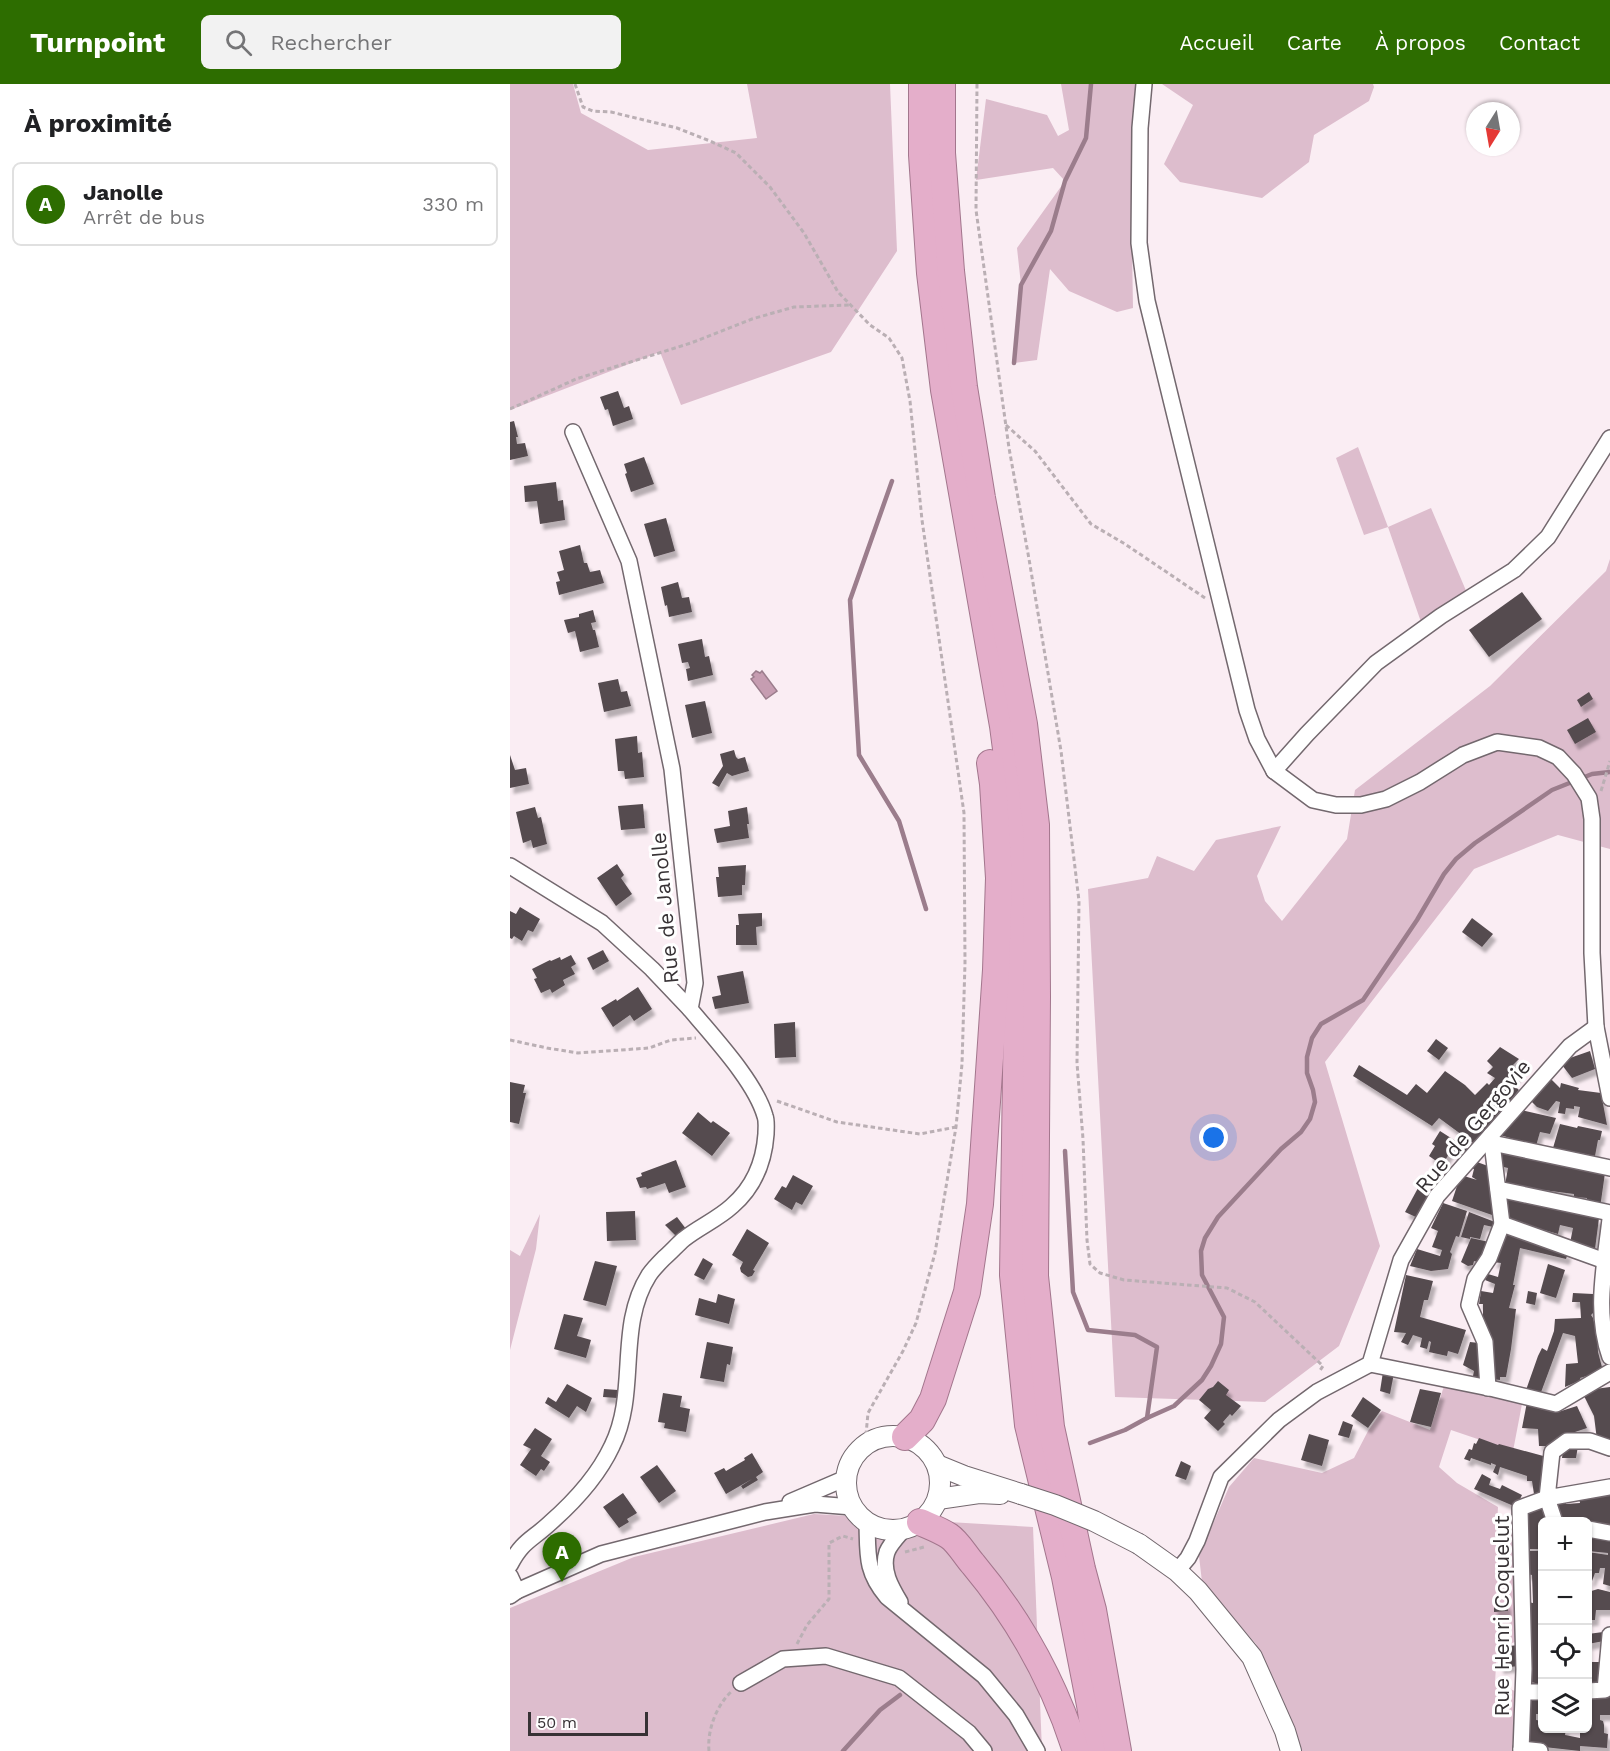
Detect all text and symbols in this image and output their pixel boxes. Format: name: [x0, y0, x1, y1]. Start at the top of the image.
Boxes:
search box: [201, 15, 621, 69]
text: Turnpoint: [30, 26, 165, 59]
icon: search: [222, 26, 255, 59]
text: Rechercher: [270, 30, 392, 55]
text: Accueil: [1179, 30, 1254, 55]
text: Carte: [1287, 30, 1342, 55]
text: À propos: [1375, 30, 1466, 55]
text: Contact: [1499, 30, 1580, 55]
north arrow: [1466, 102, 1520, 156]
text: À proximité: [24, 108, 172, 138]
text: Janolle: [83, 180, 163, 205]
text: A: [39, 192, 52, 216]
text: 330 m: [422, 192, 484, 216]
text: Arrêt de bus: [83, 205, 205, 229]
street label: Rue de Janolle: [645, 831, 684, 985]
street label: Rue de Gergovie: [1410, 1054, 1536, 1197]
your location: [1199, 1123, 1228, 1152]
street label: Rue Henri Coquelut: [1489, 1515, 1514, 1717]
map controls: [1538, 1517, 1592, 1733]
button: +: [1538, 1517, 1592, 1571]
pin: A: [542, 1532, 582, 1582]
button: −: [1538, 1571, 1592, 1625]
button: locate: [1538, 1625, 1592, 1679]
button: layers: [1538, 1679, 1592, 1733]
scale bar: [528, 1709, 648, 1736]
text: 50 m: [537, 1713, 577, 1732]

